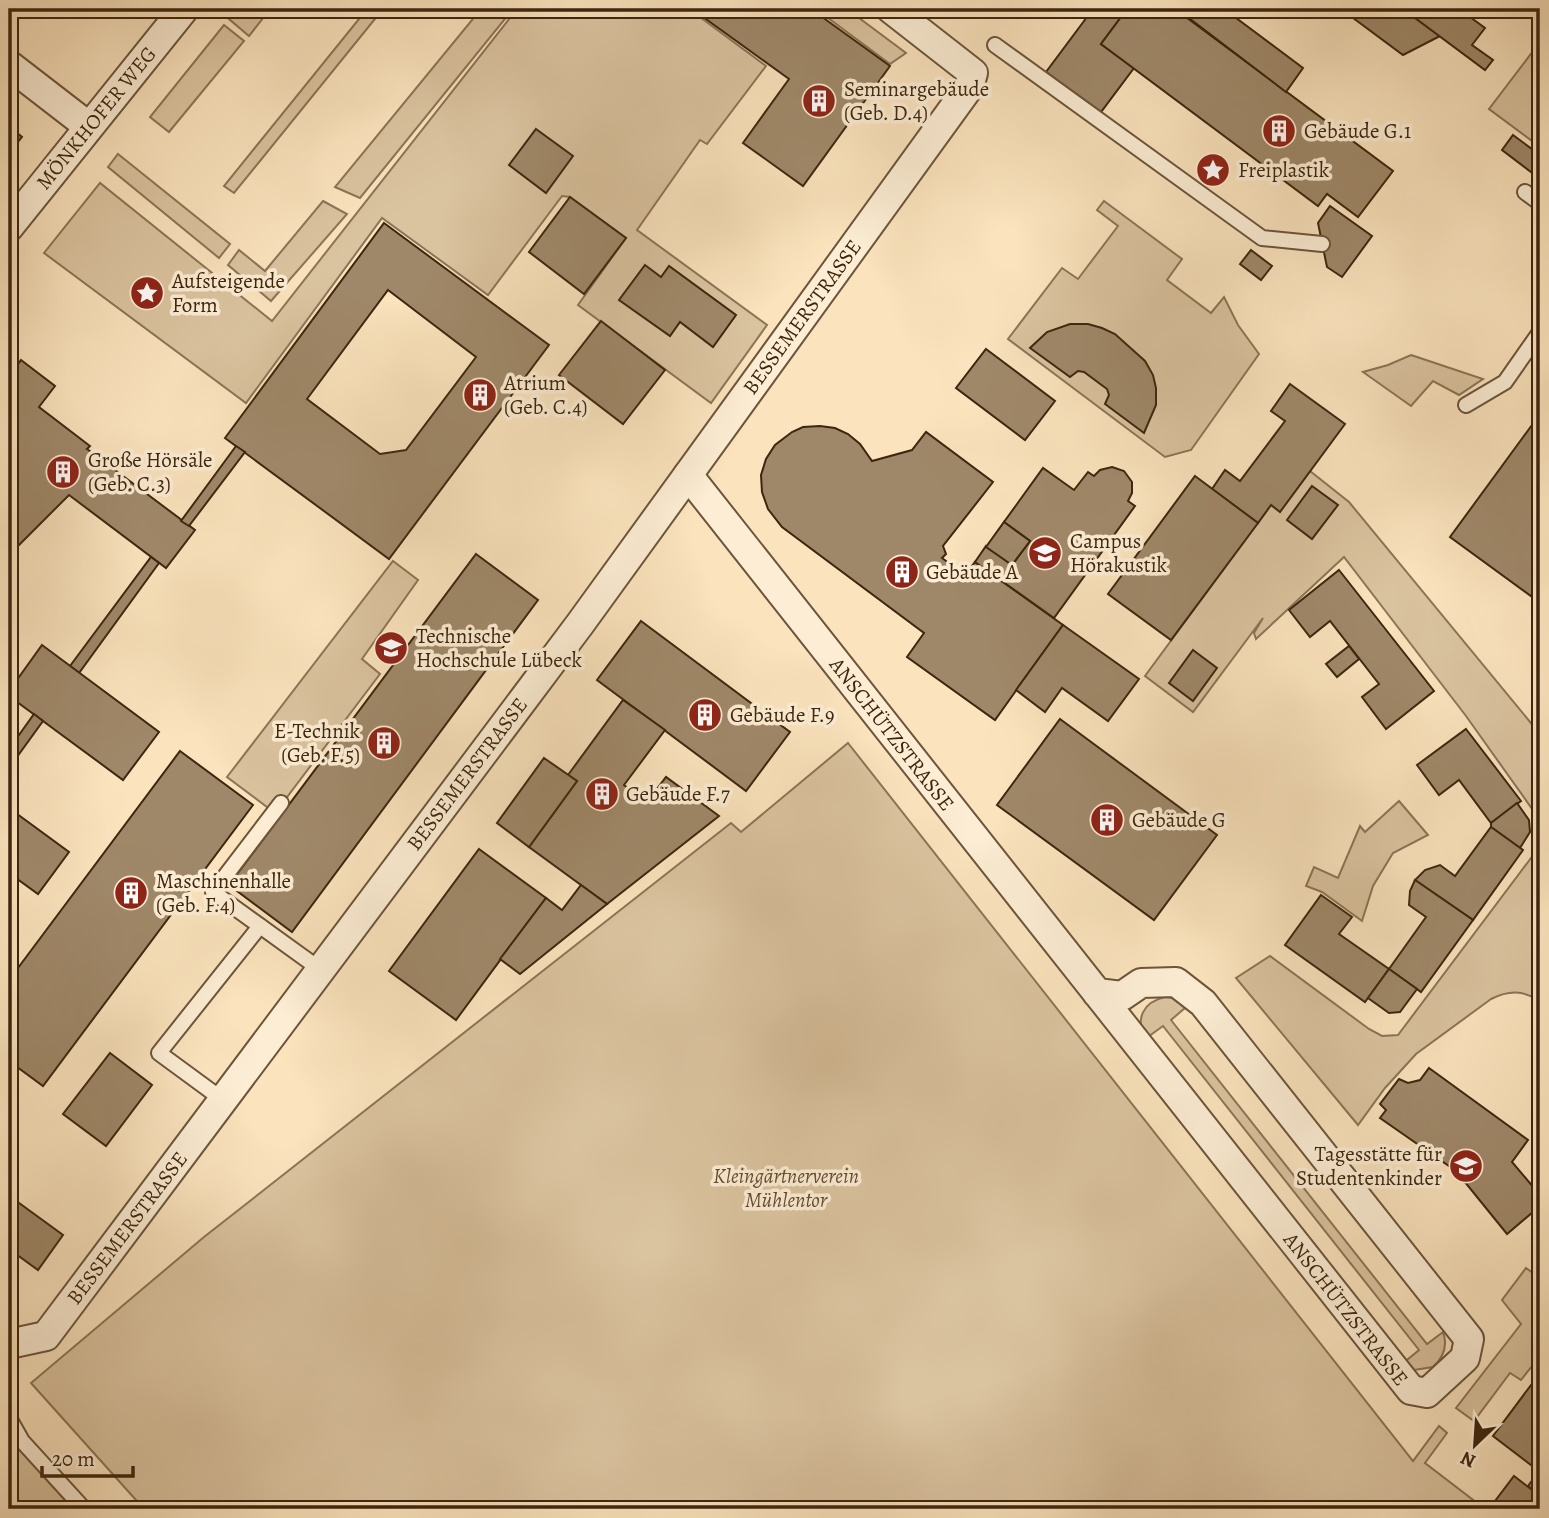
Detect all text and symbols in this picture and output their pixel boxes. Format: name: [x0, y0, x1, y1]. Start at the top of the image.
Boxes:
street label: MÖNKHOFER WEG: [30, 41, 162, 195]
place label: Seminargebäude (Geb. D.4): [844, 75, 989, 127]
building icon: Seminargebäude (Geb. D.4): [800, 82, 838, 120]
building icon: Gebäude G.1: [1260, 112, 1298, 150]
place label: Gebäude G.1: [1304, 117, 1411, 145]
place icon: Freiplastik: [1194, 151, 1232, 189]
place label: Freiplastik: [1238, 156, 1330, 184]
street label: BESSEMERSTRASSE: [736, 234, 868, 400]
place label: Aufsteigende Form: [171, 267, 285, 319]
place icon: Aufsteigende Form: [128, 274, 166, 312]
place label: Atrium (Geb. C.4): [503, 369, 588, 421]
building icon: Atrium (Geb. C.4): [461, 376, 499, 414]
place label: Große Hörsäle (Geb. C.3): [88, 446, 213, 498]
building icon: Große Hörsäle (Geb. C.3): [44, 453, 82, 491]
place label: Campus Hörakustik: [1070, 527, 1168, 579]
school or university icon: Campus Hörakustik: [1026, 534, 1064, 572]
building icon: Gebäude A: [883, 553, 921, 591]
place label: Gebäude A: [926, 558, 1019, 586]
place label: Technische Hochschule Lübeck: [416, 622, 583, 674]
school or university icon: Technische Hochschule Lübeck: [372, 629, 410, 667]
street label: ANSCHÜTZSTRASSE: [823, 651, 961, 817]
street label: BESSEMERSTRASSE: [400, 692, 534, 856]
building icon: Gebäude F.9: [686, 696, 724, 734]
place label: Gebäude F.9: [730, 701, 834, 729]
place label: E-Technik (Geb. F.5): [274, 717, 361, 769]
building icon: E-Technik (Geb. F.5): [365, 724, 403, 762]
building icon: Gebäude F.7: [583, 775, 621, 813]
place label: Gebäude F.7: [626, 780, 730, 808]
building icon: Gebäude G: [1088, 801, 1126, 839]
place label: Gebäude G: [1132, 806, 1226, 834]
place label: Maschinenhalle (Geb. F.4): [156, 867, 291, 919]
building icon: Maschinenhalle (Geb. F.4): [112, 874, 150, 912]
place label: Tagesstätte für Studentenkinder: [1296, 1140, 1442, 1192]
street label: BESSEMERSTRASSE: [60, 1146, 194, 1310]
school or university icon: Tagesstätte für Studentenkinder: [1447, 1147, 1485, 1185]
park label: Kleingärtnerverein Mühlentor: [713, 1162, 859, 1214]
street label: ANSCHÜTZSTRASSE: [1277, 1226, 1415, 1392]
north arrow: [1440, 1410, 1510, 1480]
scale bar: [42, 1434, 133, 1478]
text: 20 m: [52, 1445, 95, 1473]
text: N: [1456, 1445, 1480, 1474]

